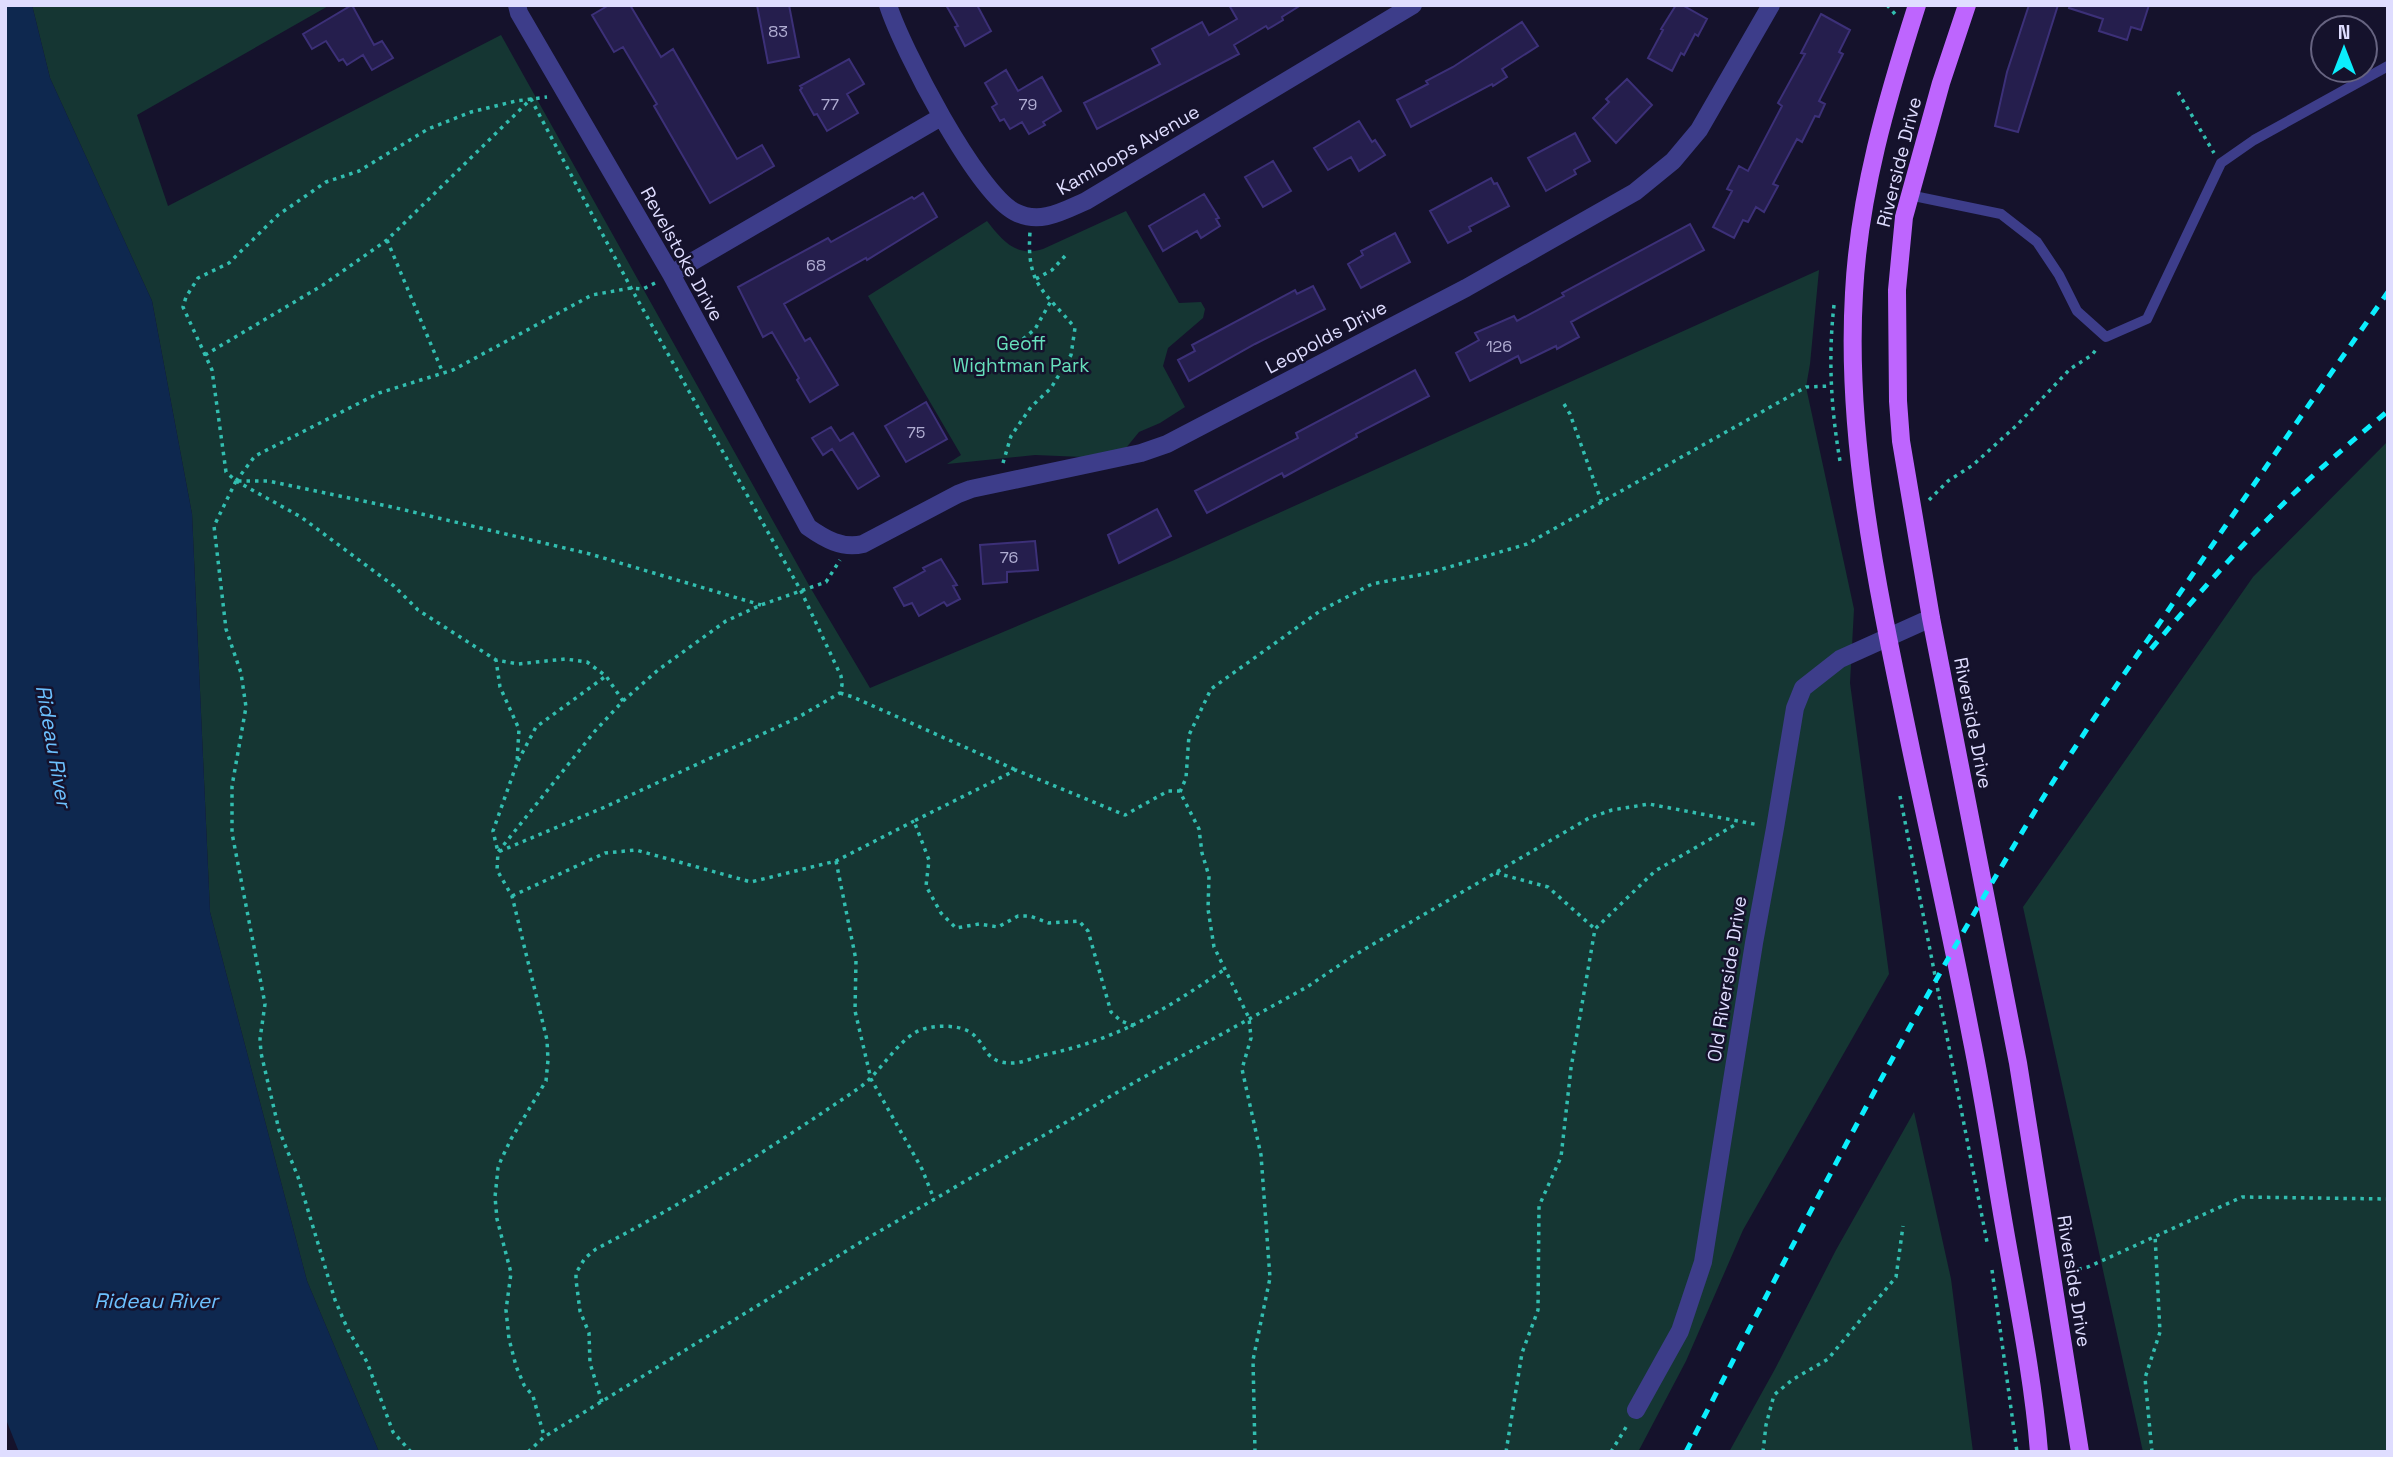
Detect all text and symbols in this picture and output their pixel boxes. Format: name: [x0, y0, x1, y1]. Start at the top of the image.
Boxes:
north arrow: [2309, 14, 2379, 84]
text: N: [2338, 20, 2350, 45]
house number: 83: [768, 21, 788, 42]
house number: 77: [821, 94, 839, 115]
house number: 79: [1019, 94, 1037, 115]
street label: Riverside Drive: [1871, 94, 1927, 230]
street label: Kamloops Avenue: [1052, 99, 1204, 201]
street label: Revelstoke Drive: [635, 182, 729, 326]
house number: 68: [806, 255, 826, 276]
street label: Leopolds Drive: [1261, 294, 1391, 380]
park label: Geoff Wightman Park: [953, 331, 1089, 378]
house number: 126: [1486, 336, 1512, 357]
house number: 75: [907, 422, 925, 443]
house number: 76: [1000, 547, 1018, 568]
street label: Riverside Drive: [1948, 655, 1998, 791]
water label: Rideau River: [30, 683, 78, 811]
street label: Old Riverside Drive: [1702, 894, 1752, 1064]
street label: Riverside Drive: [2051, 1213, 2097, 1349]
water label: Rideau River: [94, 1287, 220, 1314]

